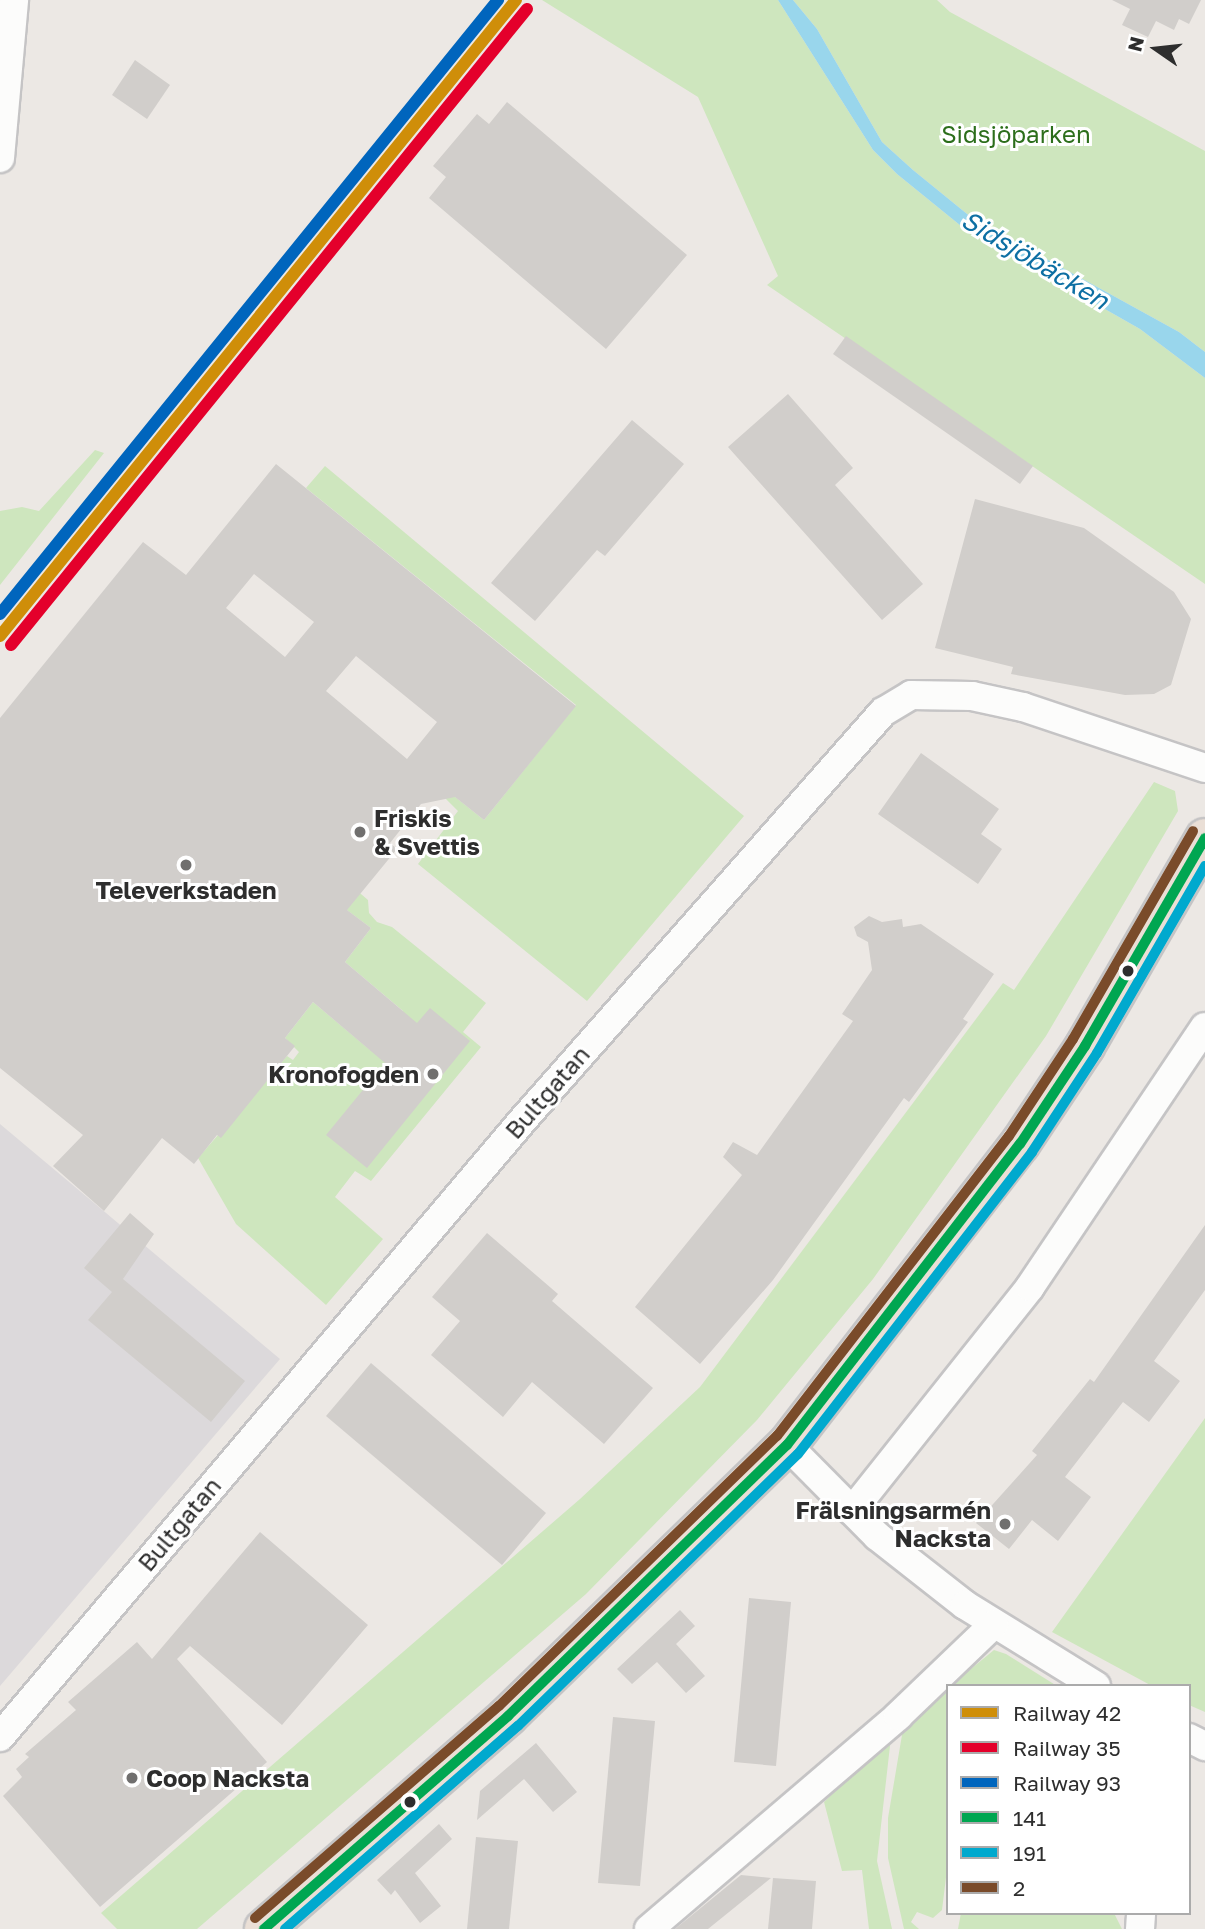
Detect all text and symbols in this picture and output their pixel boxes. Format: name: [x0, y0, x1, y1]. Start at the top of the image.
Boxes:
north arrow: [1121, 14, 1191, 84]
text: N: [1122, 34, 1148, 54]
park label: Sidsjöparken: [941, 120, 1091, 148]
water label: Sidsjöbäcken: [956, 204, 1114, 316]
place label: Friskis & Svettis: [374, 804, 480, 860]
marker: Friskis & Svettis: [352, 824, 368, 840]
marker: Televerkstaden: [178, 857, 194, 873]
place label: Televerkstaden: [96, 876, 276, 904]
unlabelled marker: [1121, 964, 1135, 978]
street label: Bultgatan: [499, 1040, 595, 1144]
place label: Kronofogden: [268, 1060, 419, 1088]
marker: Kronofogden: [425, 1066, 441, 1082]
street label: Bultgatan: [132, 1471, 226, 1577]
place label: Frälsningsarmén Nacksta: [796, 1496, 991, 1552]
marker: Frälsningsarmén Nacksta: [997, 1516, 1013, 1532]
legend: [946, 1684, 1191, 1915]
text: Railway 42: [1013, 1700, 1121, 1726]
text: Railway 35: [1013, 1735, 1121, 1761]
place label: Coop Nacksta: [146, 1764, 309, 1792]
marker: Coop Nacksta: [124, 1770, 140, 1786]
text: Railway 93: [1013, 1770, 1121, 1796]
unlabelled marker: [403, 1795, 417, 1809]
text: 141: [1013, 1805, 1046, 1831]
text: 191: [1013, 1840, 1046, 1866]
text: 2: [1013, 1875, 1025, 1901]

